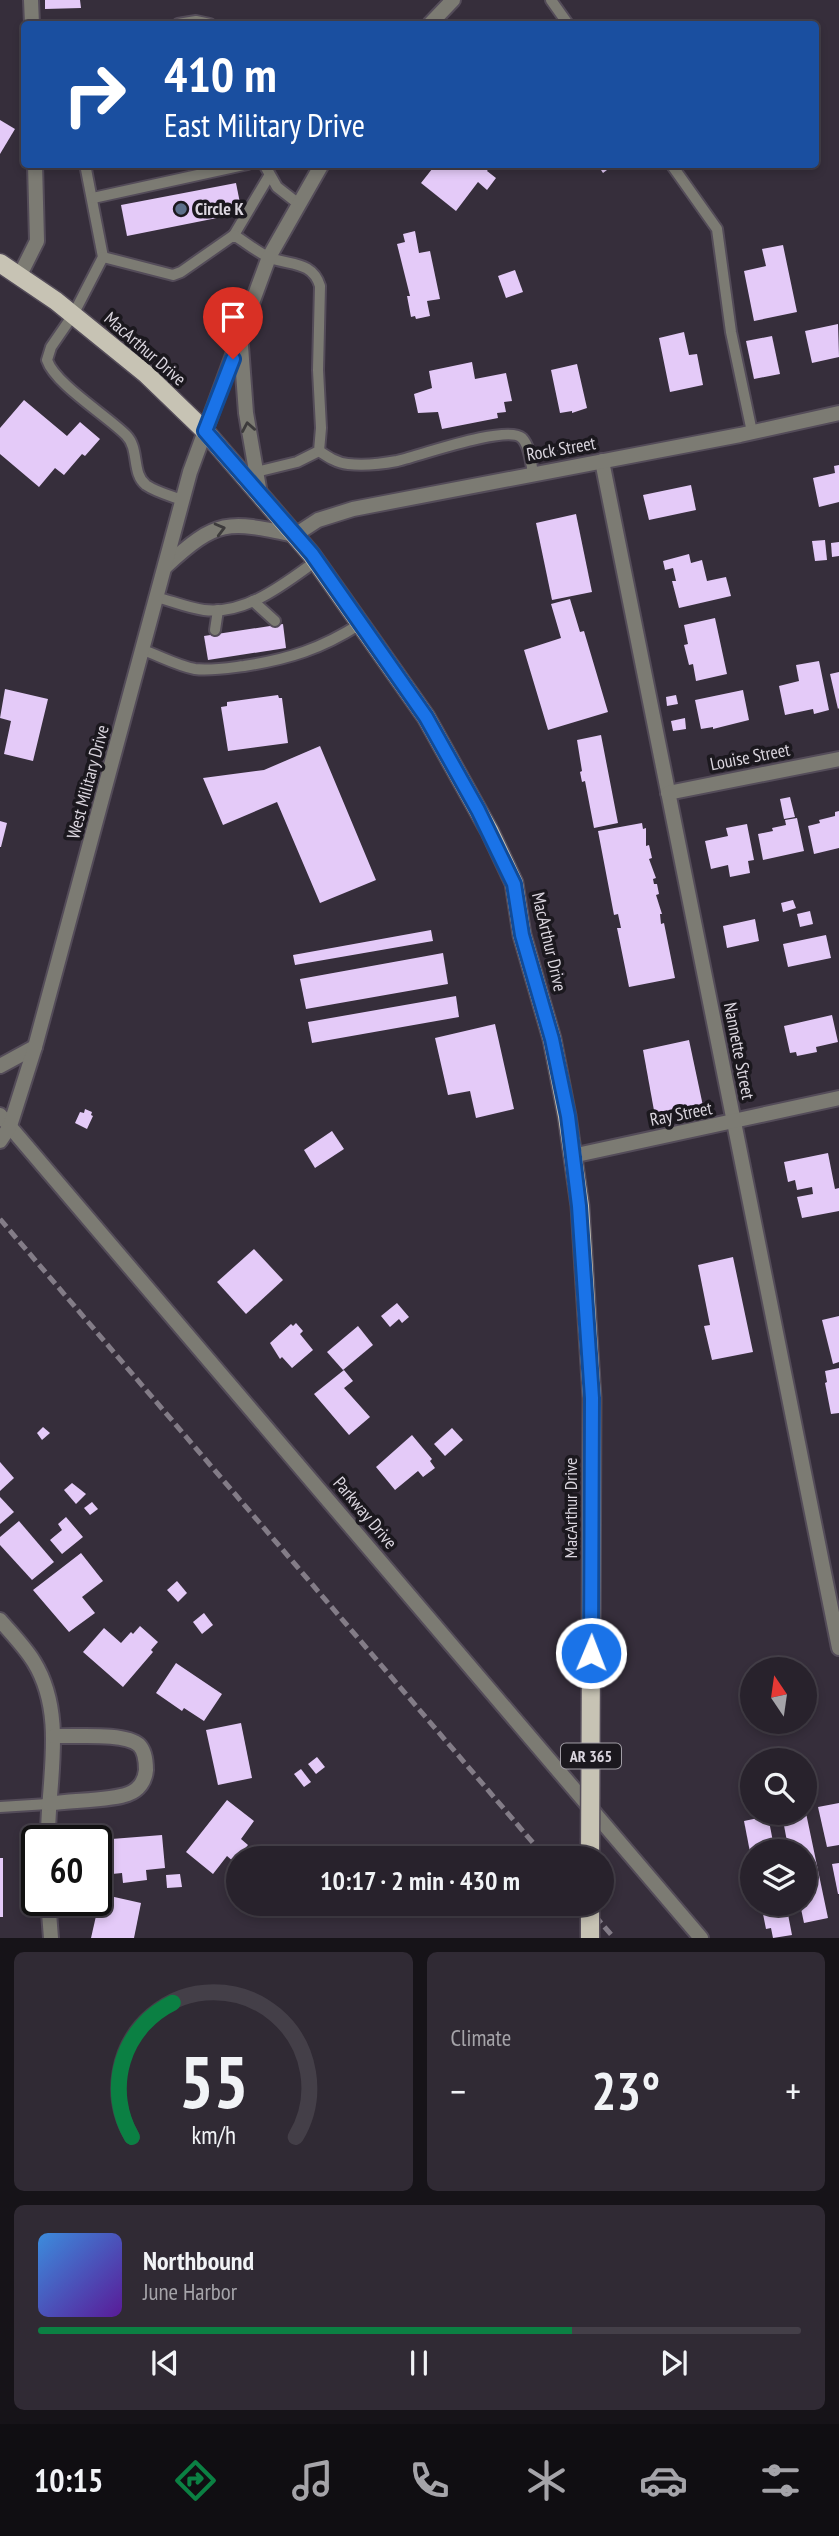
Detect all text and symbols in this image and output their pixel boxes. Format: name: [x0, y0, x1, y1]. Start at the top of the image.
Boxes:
text: 410 m: [164, 42, 277, 106]
icon: right: [49, 49, 140, 140]
text: East Military Drive: [164, 104, 365, 146]
place label: Circle K: [195, 197, 245, 220]
marker: Circle K: [173, 201, 189, 217]
pin: [203, 287, 263, 359]
icon: arrive: [214, 298, 252, 336]
street label: MacArthur Drive: [100, 307, 191, 390]
one-way arrow: [241, 421, 256, 433]
street label: Rock Street: [525, 431, 597, 466]
one-way arrow: [214, 523, 226, 537]
street label: West Military Drive: [61, 722, 114, 841]
street label: Louise Street: [708, 738, 792, 776]
street label: MacArthur Drive: [527, 890, 572, 994]
street label: Nannette Street: [719, 1000, 760, 1101]
street label: Ray Street: [648, 1096, 714, 1131]
street label: MacArthur Drive: [559, 1457, 582, 1559]
street label: Parkway Drive: [329, 1472, 402, 1554]
position arrow: [554, 1616, 628, 1690]
north arrow: [740, 1657, 817, 1734]
map controls: [740, 1657, 817, 1916]
road number: AR 365: [561, 1744, 621, 1768]
button: search: [740, 1748, 817, 1825]
speed limit sign: 60: [21, 1825, 112, 1916]
button: layers: [740, 1839, 817, 1916]
text: 10:17 · 2 min · 430 m: [320, 1864, 520, 1897]
text: Climate: [451, 2023, 511, 2052]
text: 55: [178, 2034, 248, 2128]
text: 23°: [591, 2057, 660, 2124]
text: −: [451, 2066, 466, 2115]
text: +: [785, 2066, 801, 2115]
text: km/h: [191, 2119, 235, 2151]
text: Northbound: [143, 2244, 254, 2277]
text: June Harbor: [143, 2277, 237, 2306]
icon: previous: [146, 2344, 184, 2382]
icon: pause: [400, 2344, 438, 2382]
icon: next: [655, 2344, 693, 2382]
icon: directions: [171, 2456, 220, 2505]
icon: music: [288, 2456, 337, 2505]
icon: phone: [405, 2456, 454, 2505]
icon: climate: [522, 2456, 571, 2505]
icon: car: [639, 2456, 688, 2505]
icon: filters: [756, 2456, 805, 2505]
text: 10:15: [34, 2459, 103, 2501]

